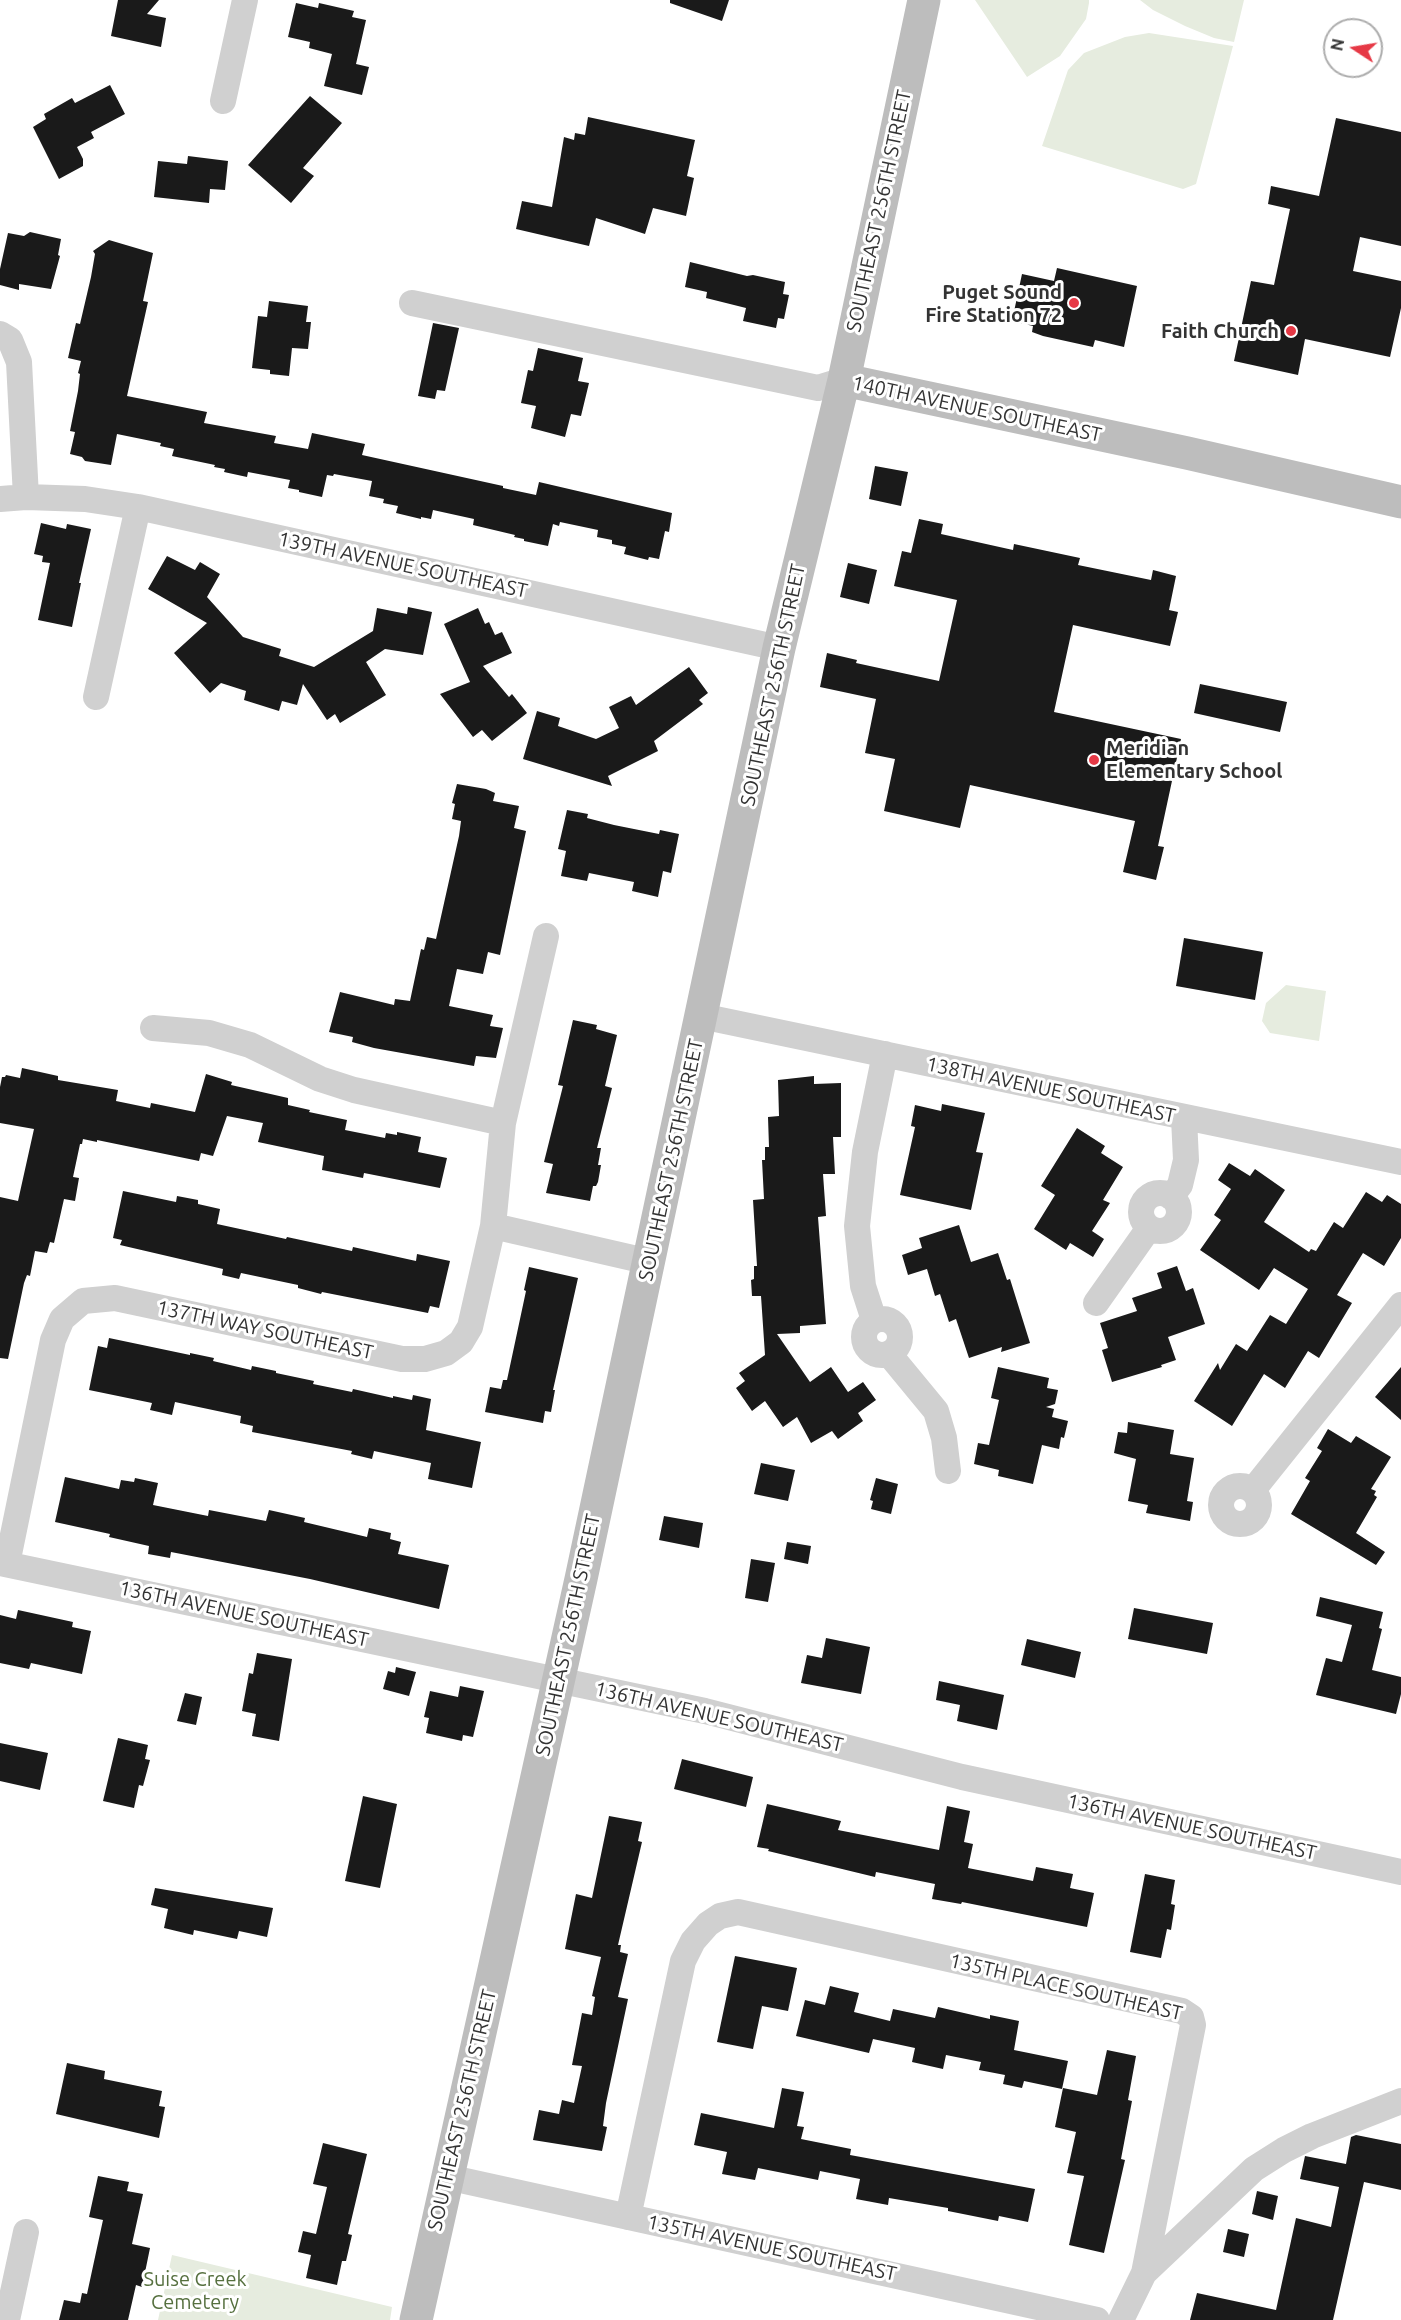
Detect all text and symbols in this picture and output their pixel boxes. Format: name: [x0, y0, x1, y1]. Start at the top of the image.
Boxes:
north arrow: [1323, 18, 1383, 78]
text: N: [1327, 37, 1347, 52]
street label: SOUTHEAST 256TH STREET: [842, 88, 916, 334]
place label: Puget Sound Fire Station 72: [925, 280, 1062, 327]
marker: Puget Sound Fire Station 72: [1067, 296, 1081, 310]
place label: Faith Church: [1161, 319, 1279, 343]
marker: Faith Church: [1284, 324, 1298, 338]
street label: 140TH AVENUE SOUTHEAST: [850, 371, 1104, 447]
street label: 139TH AVENUE SOUTHEAST: [276, 527, 530, 603]
street label: SOUTHEAST 256TH STREET: [736, 562, 810, 808]
place label: Meridian Elementary School: [1106, 736, 1282, 783]
marker: Meridian Elementary School: [1087, 753, 1101, 767]
street label: SOUTHEAST 256TH STREET: [634, 1037, 708, 1283]
street label: 138TH AVENUE SOUTHEAST: [924, 1052, 1178, 1128]
street label: 137TH WAY SOUTHEAST: [155, 1295, 375, 1365]
street label: SOUTHEAST 256TH STREET: [531, 1512, 605, 1758]
street label: 136TH AVENUE SOUTHEAST: [117, 1576, 371, 1652]
street label: 136TH AVENUE SOUTHEAST: [592, 1677, 846, 1757]
street label: 136TH AVENUE SOUTHEAST: [1065, 1789, 1319, 1865]
street label: 135TH PLACE SOUTHEAST: [947, 1949, 1185, 2025]
street label: SOUTHEAST 256TH STREET: [423, 1987, 501, 2233]
street label: 135TH AVENUE SOUTHEAST: [645, 2210, 899, 2286]
park label: Suise Creek Cemetery: [143, 2267, 247, 2314]

